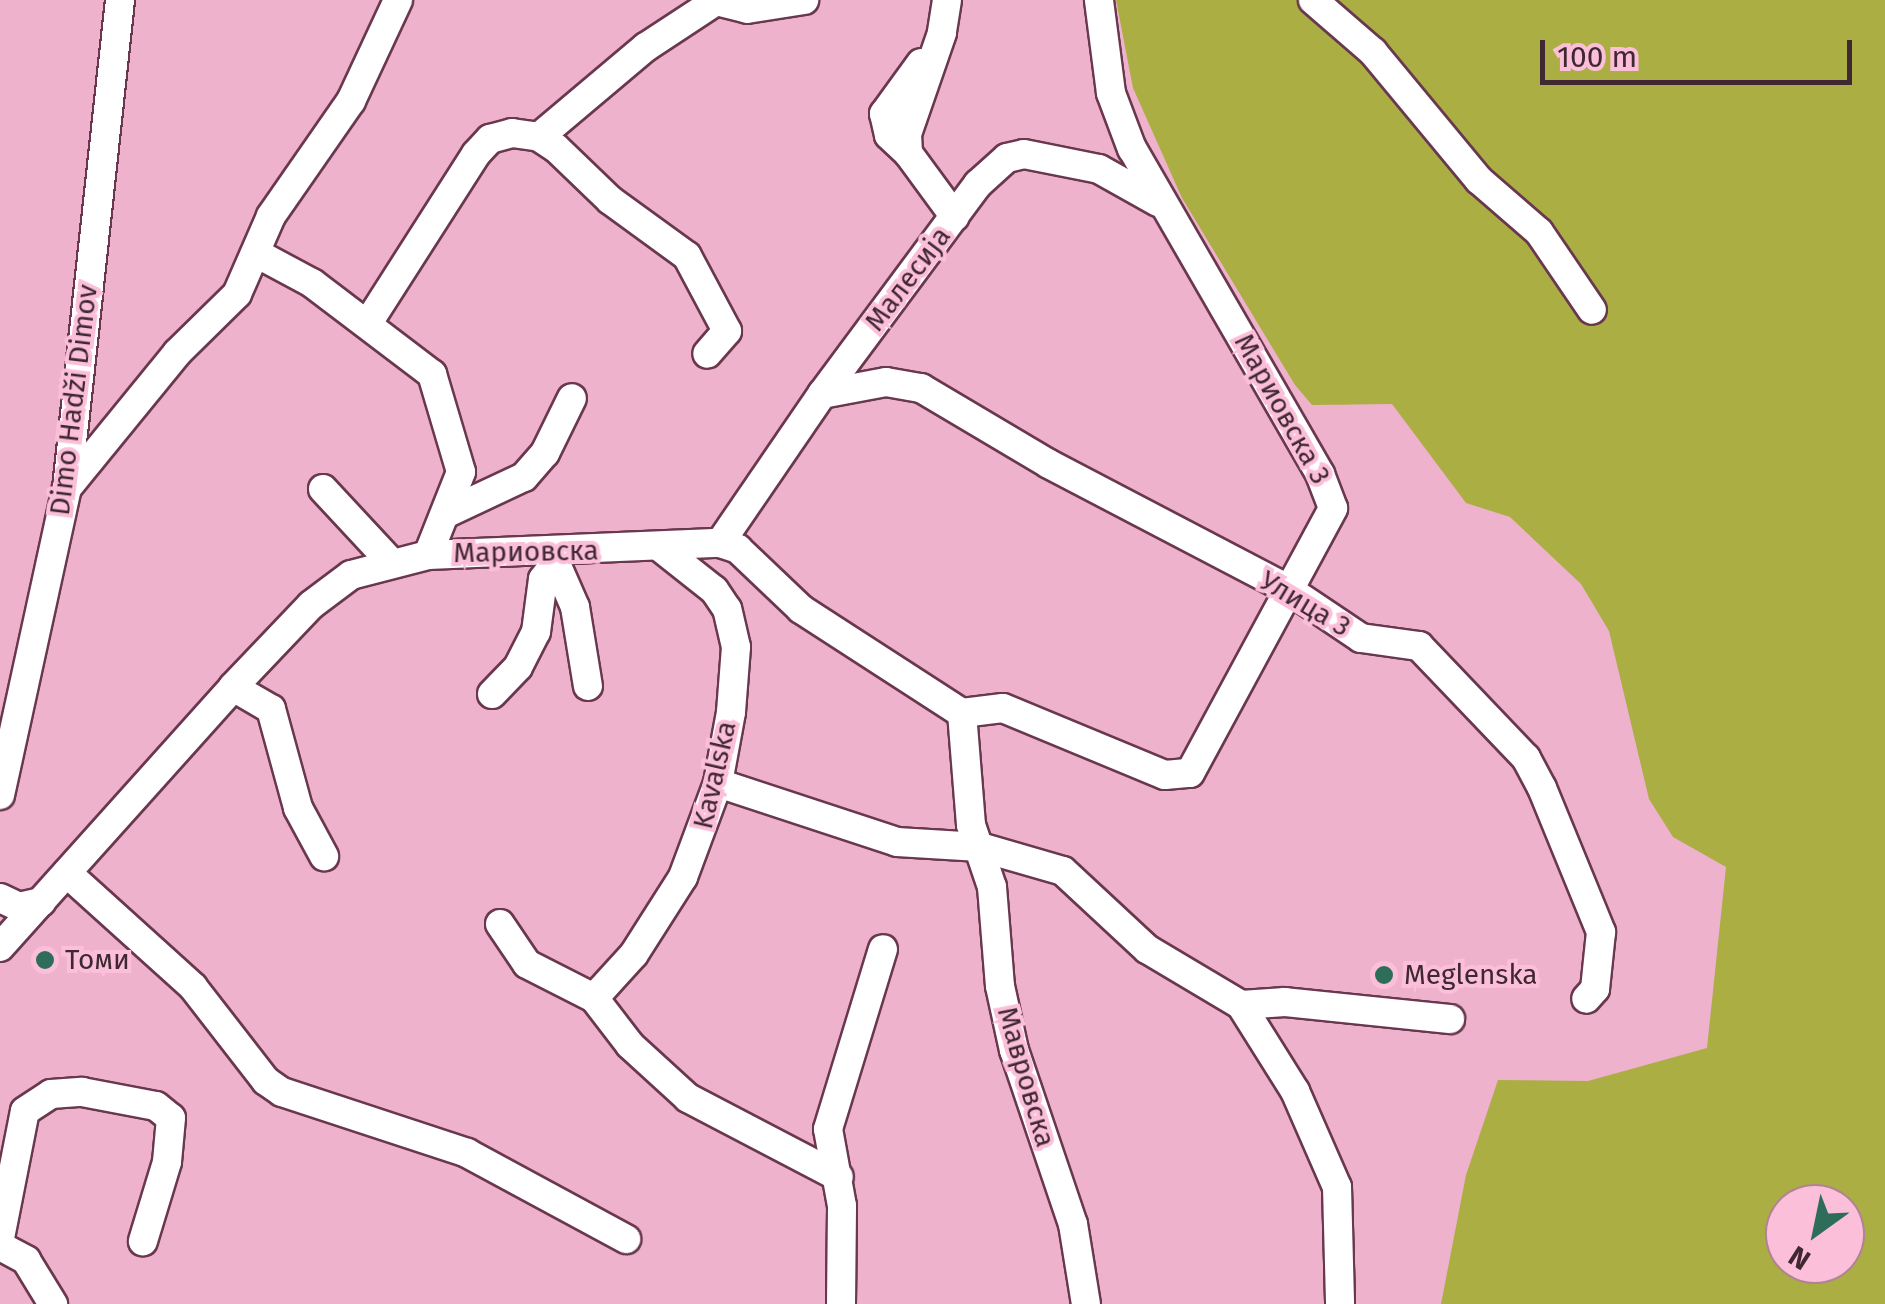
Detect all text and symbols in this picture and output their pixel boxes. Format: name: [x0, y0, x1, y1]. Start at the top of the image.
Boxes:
scale bar: [1545, 20, 1858, 82]
text: 100 m: [1557, 39, 1637, 75]
street label: Малесија: [858, 220, 958, 338]
street label: Dimo Hadži Dimov: [43, 283, 105, 517]
street label: Мариовска 3: [1227, 328, 1337, 490]
street label: Мариовска: [453, 534, 599, 570]
street label: Улица 3: [1254, 564, 1356, 644]
street label: Kavalska: [686, 718, 744, 832]
place label: Томи: [65, 943, 130, 977]
marker: Томи: [34, 949, 56, 971]
place label: Meglenska: [1404, 958, 1538, 992]
marker: Meglenska: [1373, 964, 1395, 986]
street label: Мавровска: [990, 1003, 1062, 1151]
north arrow: [1765, 1184, 1865, 1284]
text: N: [1783, 1239, 1816, 1277]

